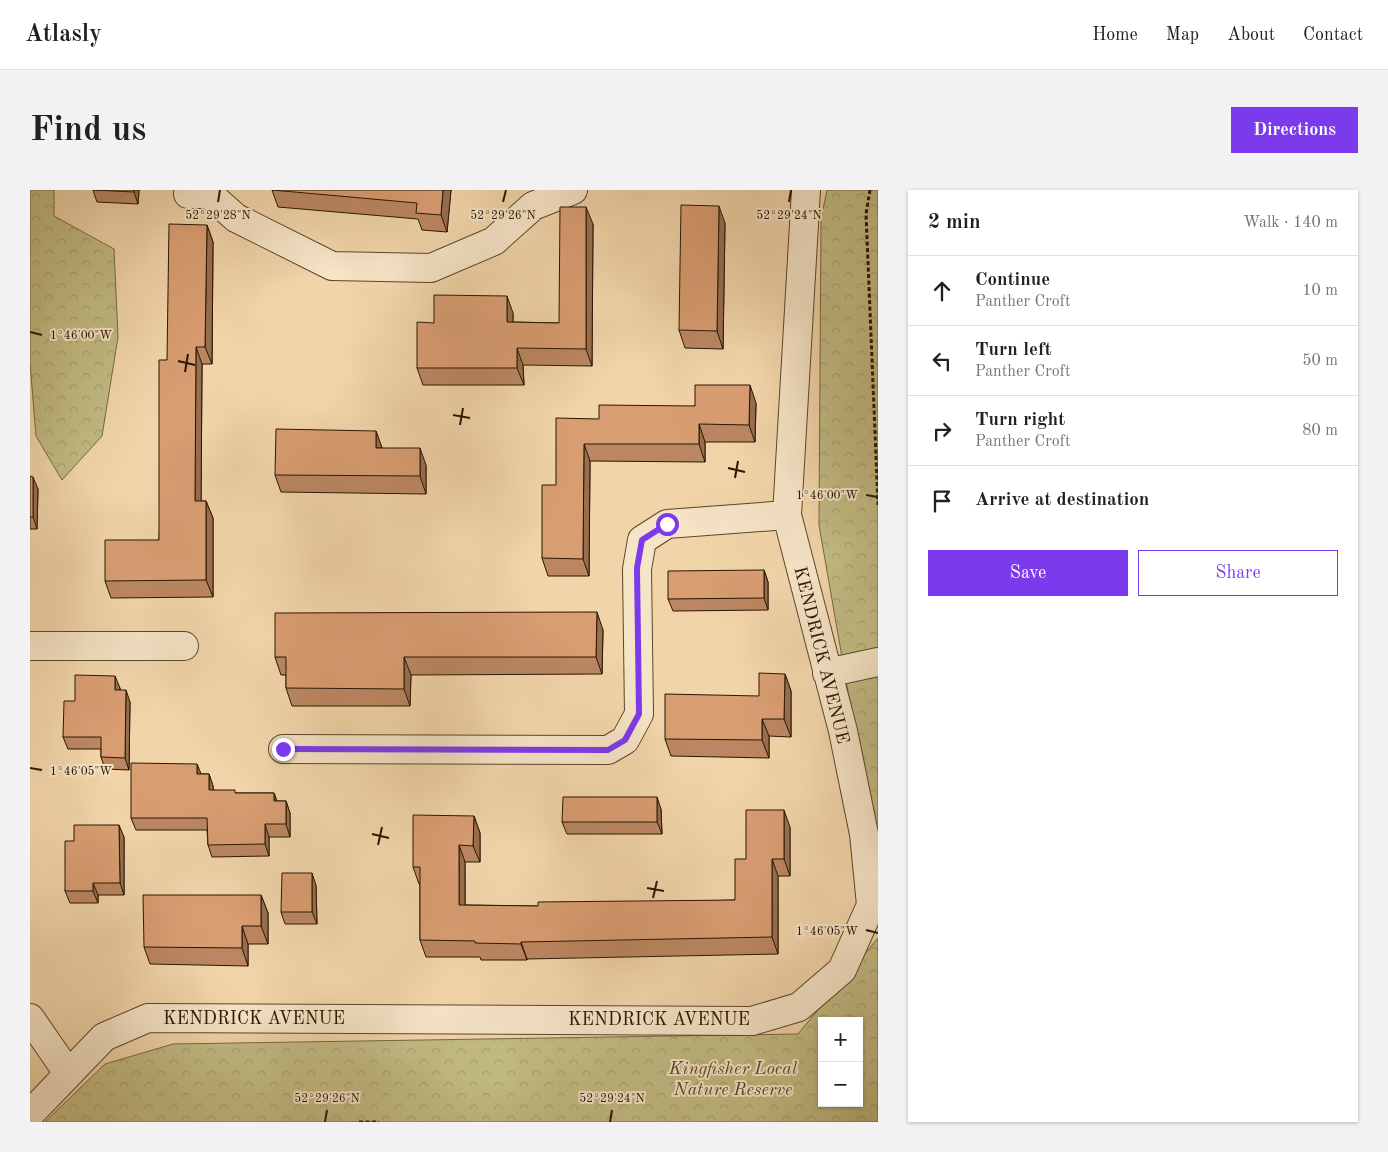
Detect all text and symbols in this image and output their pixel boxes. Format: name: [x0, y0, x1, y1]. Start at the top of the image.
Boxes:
text: Atlasly: [25, 23, 102, 47]
text: Home: [1092, 26, 1138, 44]
text: Map: [1166, 26, 1199, 44]
text: About: [1227, 26, 1275, 44]
text: Contact: [1303, 26, 1363, 44]
button: Directions: [1231, 107, 1358, 153]
text: Find us: [30, 113, 146, 148]
text: 52°29'28"N: [185, 209, 251, 222]
text: 52°29'26"N: [470, 209, 536, 222]
text: 52°29'24"N: [756, 209, 822, 222]
text: 2 min: [928, 212, 981, 233]
text: Walk · 140 m: [1243, 215, 1338, 231]
text: Continue: [975, 271, 1050, 290]
icon: ahead: [928, 277, 956, 305]
text: 10 m: [1302, 283, 1338, 299]
text: Panther Croft: [975, 294, 1071, 310]
text: 1°46'00"W: [50, 330, 112, 342]
text: Turn left: [975, 341, 1052, 360]
icon: left: [928, 347, 956, 375]
text: 50 m: [1302, 353, 1338, 369]
text: Panther Croft: [975, 364, 1071, 380]
text: Turn right: [975, 411, 1065, 430]
icon: right: [928, 417, 956, 445]
text: 80 m: [1302, 423, 1338, 439]
text: Panther Croft: [975, 434, 1071, 450]
icon: arrive: [928, 487, 956, 515]
text: 1°46'00"W: [796, 490, 858, 502]
text: Arrive at destination: [975, 491, 1149, 510]
route start: [656, 513, 679, 536]
button: Save: [928, 550, 1128, 596]
button: Share: [1138, 550, 1338, 596]
street label: KENDRICK AVENUE: [790, 565, 852, 746]
route end: [272, 738, 295, 761]
text: 1°46'05"W: [50, 765, 112, 778]
text: 1°46'05"W: [796, 925, 858, 938]
street label: KENDRICK AVENUE: [163, 1010, 345, 1028]
street label: KENDRICK AVENUE: [568, 1011, 750, 1029]
map controls: [818, 1017, 863, 1107]
button: +: [818, 1017, 863, 1062]
park label: Kingfisher Local Nature Reserve: [668, 1060, 798, 1099]
button: −: [818, 1062, 863, 1107]
text: 52°29'26"N: [294, 1092, 360, 1105]
text: 52°29'24"N: [579, 1092, 645, 1105]

